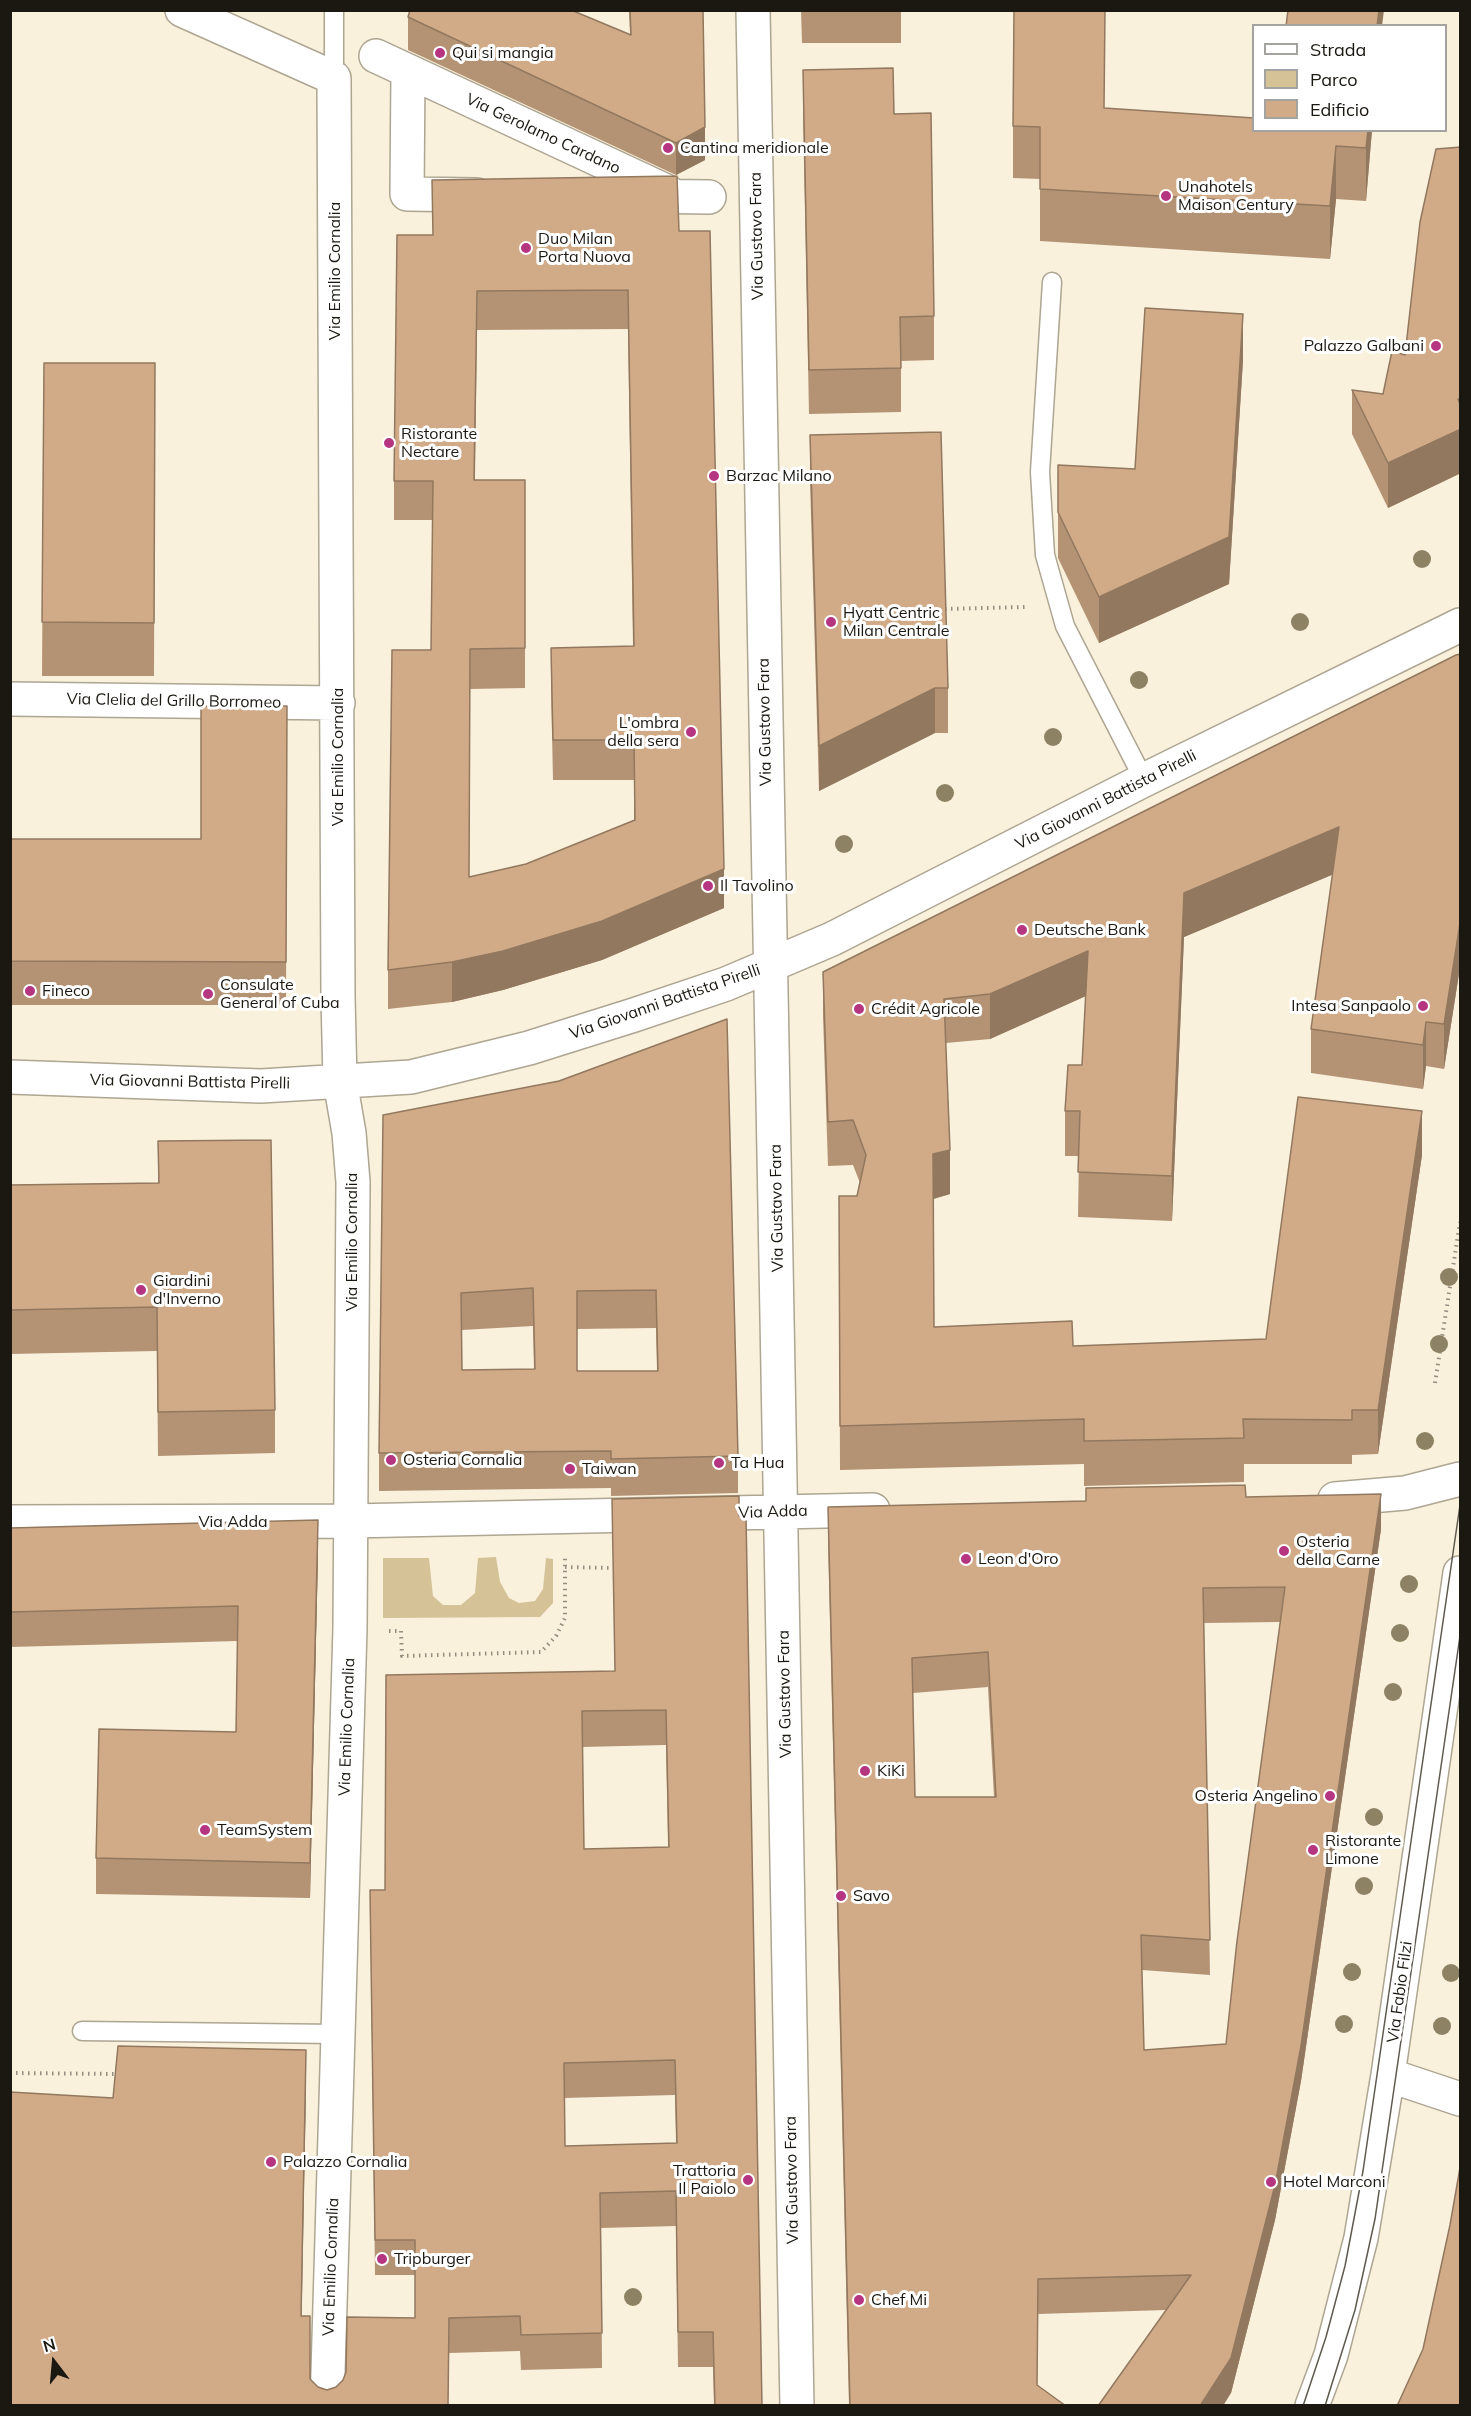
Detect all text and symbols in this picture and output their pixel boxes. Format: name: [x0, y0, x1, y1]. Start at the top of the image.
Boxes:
legend: [1252, 24, 1447, 132]
text: Strada: [1310, 38, 1366, 61]
place label: Qui si mangia: [452, 43, 554, 63]
marker: Qui si mangia: [433, 46, 447, 60]
text: Parco: [1310, 68, 1358, 91]
street label: Via Gerolamo Cardano: [463, 90, 623, 178]
text: Edificio: [1310, 98, 1369, 121]
place label: Cantina meridionale: [680, 138, 829, 158]
marker: Cantina meridionale: [661, 141, 675, 155]
street label: Via Gustavo Fara: [746, 172, 768, 300]
place label: Unahotels Maison Century: [1178, 177, 1294, 215]
marker: Unahotels Maison Century: [1159, 189, 1173, 203]
street label: Via Emilio Cornalia: [325, 202, 345, 340]
place label: Duo Milan Porta Nuova: [538, 229, 631, 267]
marker: Duo Milan Porta Nuova: [519, 241, 533, 255]
place label: Palazzo Galbani: [1304, 336, 1424, 356]
marker: Palazzo Galbani: [1429, 339, 1443, 353]
place label: Ristorante Nectare: [401, 424, 477, 462]
marker: Ristorante Nectare: [382, 436, 396, 450]
place label: Barzac Milano: [726, 466, 832, 486]
marker: Barzac Milano: [707, 469, 721, 483]
place label: Hyatt Centric Milan Centrale: [843, 603, 949, 641]
marker: Hyatt Centric Milan Centrale: [824, 615, 838, 629]
street label: Via Gustavo Fara: [754, 658, 776, 786]
street label: Via Emilio Cornalia: [328, 688, 348, 826]
street label: Via Clelia del Grillo Borromeo: [67, 690, 281, 712]
place label: L'ombra della sera: [607, 713, 679, 751]
marker: L'ombra della sera: [684, 725, 698, 739]
street label: Via Giovanni Battista Pirelli: [1012, 746, 1200, 854]
place label: Il Tavolino: [720, 876, 794, 896]
marker: Il Tavolino: [701, 879, 715, 893]
place label: Deutsche Bank: [1034, 920, 1146, 940]
marker: Deutsche Bank: [1015, 923, 1029, 937]
street label: Via Giovanni Battista Pirelli: [567, 960, 763, 1044]
place label: Consulate General of Cuba: [220, 975, 340, 1013]
place label: Fineco: [42, 981, 90, 1001]
marker: Fineco: [23, 984, 37, 998]
marker: Consulate General of Cuba: [201, 987, 215, 1001]
place label: Intesa Sanpaolo: [1291, 996, 1411, 1016]
place label: Crédit Agricole: [871, 999, 980, 1019]
marker: Intesa Sanpaolo: [1416, 999, 1430, 1013]
marker: Crédit Agricole: [852, 1002, 866, 1016]
street label: Via Giovanni Battista Pirelli: [90, 1071, 290, 1093]
street label: Via Gustavo Fara: [766, 1144, 788, 1272]
street label: Via Emilio Cornalia: [342, 1173, 362, 1311]
place label: Giardini d'Inverno: [153, 1271, 221, 1309]
marker: Giardini d'Inverno: [134, 1283, 148, 1297]
place label: Osteria Cornalia: [403, 1450, 522, 1470]
marker: Osteria Cornalia: [384, 1453, 398, 1467]
place label: Ta Hua: [731, 1453, 784, 1473]
marker: Ta Hua: [712, 1456, 726, 1470]
place label: Taiwan: [582, 1459, 637, 1479]
marker: Taiwan: [563, 1462, 577, 1476]
street label: Via Adda: [738, 1501, 808, 1523]
street label: Via Adda: [198, 1512, 268, 1532]
place label: Osteria della Carne: [1296, 1532, 1380, 1570]
marker: Osteria della Carne: [1277, 1544, 1291, 1558]
place label: Leon d'Oro: [978, 1549, 1058, 1569]
marker: Leon d'Oro: [959, 1552, 973, 1566]
street label: Via Gustavo Fara: [774, 1630, 796, 1758]
street label: Via Emilio Cornalia: [335, 1657, 359, 1797]
place label: KiKi: [877, 1761, 905, 1781]
marker: KiKi: [858, 1764, 872, 1778]
place label: Osteria Angelino: [1195, 1786, 1318, 1806]
marker: Osteria Angelino: [1323, 1789, 1337, 1803]
place label: TeamSystem: [217, 1820, 312, 1840]
marker: TeamSystem: [198, 1823, 212, 1837]
place label: Ristorante Limone: [1325, 1831, 1401, 1869]
marker: Ristorante Limone: [1306, 1843, 1320, 1857]
place label: Savo: [853, 1886, 890, 1906]
marker: Savo: [834, 1889, 848, 1903]
street label: Via Fabio Filzi: [1383, 1940, 1417, 2044]
street label: Via Gustavo Fara: [781, 2116, 803, 2244]
place label: Palazzo Cornalia: [283, 2152, 407, 2172]
marker: Palazzo Cornalia: [264, 2155, 278, 2169]
place label: Trattoria Il Paiolo: [673, 2161, 736, 2199]
place label: Hotel Marconi: [1283, 2172, 1386, 2192]
marker: Trattoria Il Paiolo: [741, 2173, 755, 2187]
marker: Hotel Marconi: [1264, 2175, 1278, 2189]
street label: Via Emilio Cornalia: [319, 2197, 343, 2337]
place label: Tripburger: [394, 2249, 470, 2269]
marker: Tripburger: [375, 2252, 389, 2266]
place label: Chef Mi: [871, 2290, 927, 2310]
marker: Chef Mi: [852, 2293, 866, 2307]
north arrow: [24, 2332, 84, 2392]
text: N: [40, 2333, 58, 2356]

